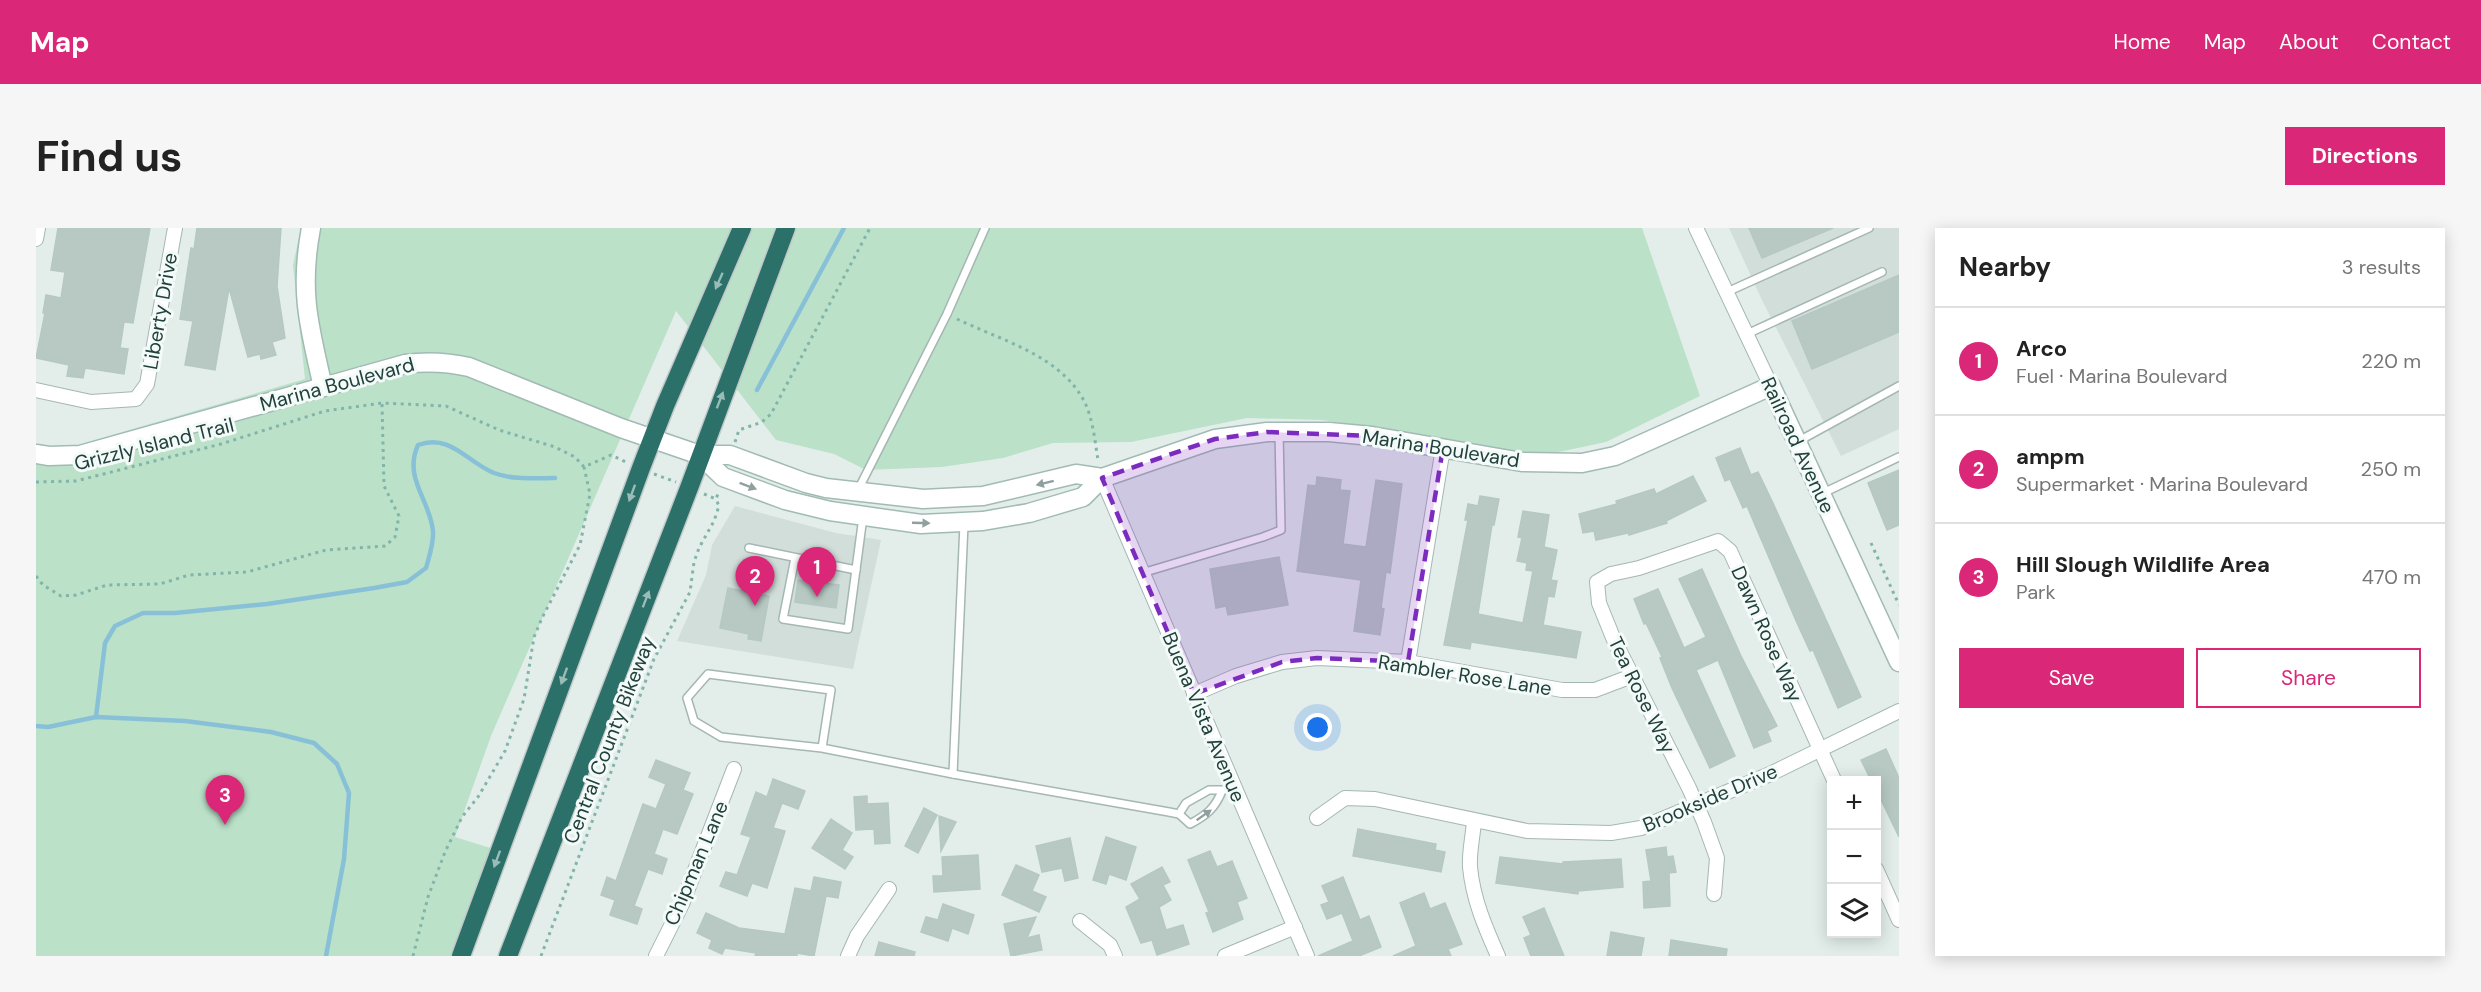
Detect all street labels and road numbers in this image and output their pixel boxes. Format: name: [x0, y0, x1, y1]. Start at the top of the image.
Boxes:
street label: Liberty Drive: [137, 251, 183, 371]
street label: Marina Boulevard: [257, 351, 417, 417]
street label: Railroad Avenue: [1755, 373, 1841, 517]
street label: Grizzly Island Trail: [71, 412, 237, 476]
street label: Marina Boulevard: [1361, 423, 1521, 473]
street label: Dawn Rose Way: [1725, 562, 1809, 706]
street label: Buena Vista Avenue: [1156, 628, 1252, 806]
street label: Tea Rose Way: [1602, 632, 1682, 758]
street label: Central County Bikeway: [557, 633, 661, 847]
street label: Rambler Rose Lane: [1376, 648, 1554, 702]
street label: Brookside Drive: [1639, 758, 1781, 838]
street label: Chipman Lane: [658, 797, 734, 929]

